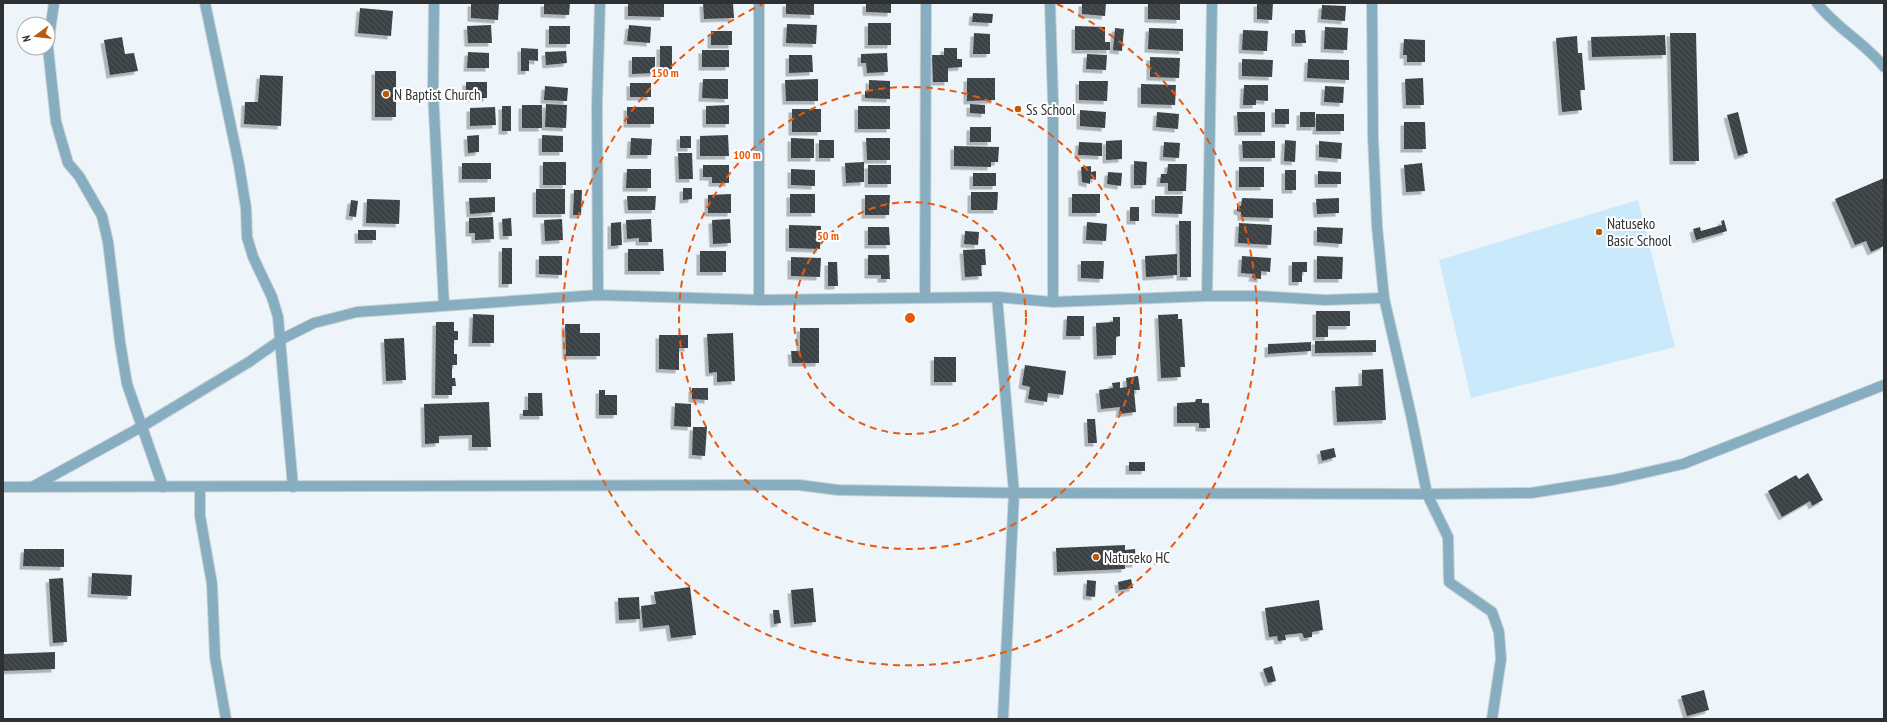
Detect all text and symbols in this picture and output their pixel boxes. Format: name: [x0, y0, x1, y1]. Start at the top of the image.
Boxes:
north arrow: [16, 16, 56, 56]
text: N: [19, 34, 34, 43]
text: 150 m: [651, 65, 679, 80]
place label: N Baptist Church: [394, 85, 481, 104]
marker: N Baptist Church: [381, 89, 391, 99]
place label: Ss School: [1026, 100, 1076, 119]
marker: Ss School: [1013, 104, 1023, 114]
text: 100 m: [733, 147, 761, 162]
place label: Natuseko Basic School: [1607, 214, 1672, 250]
marker: Natuseko Basic School: [1594, 227, 1604, 237]
text: 50 m: [817, 228, 839, 243]
centre of rings: [903, 311, 917, 325]
place label: Natuseko HC: [1104, 548, 1170, 567]
marker: Natuseko HC: [1091, 552, 1101, 562]

